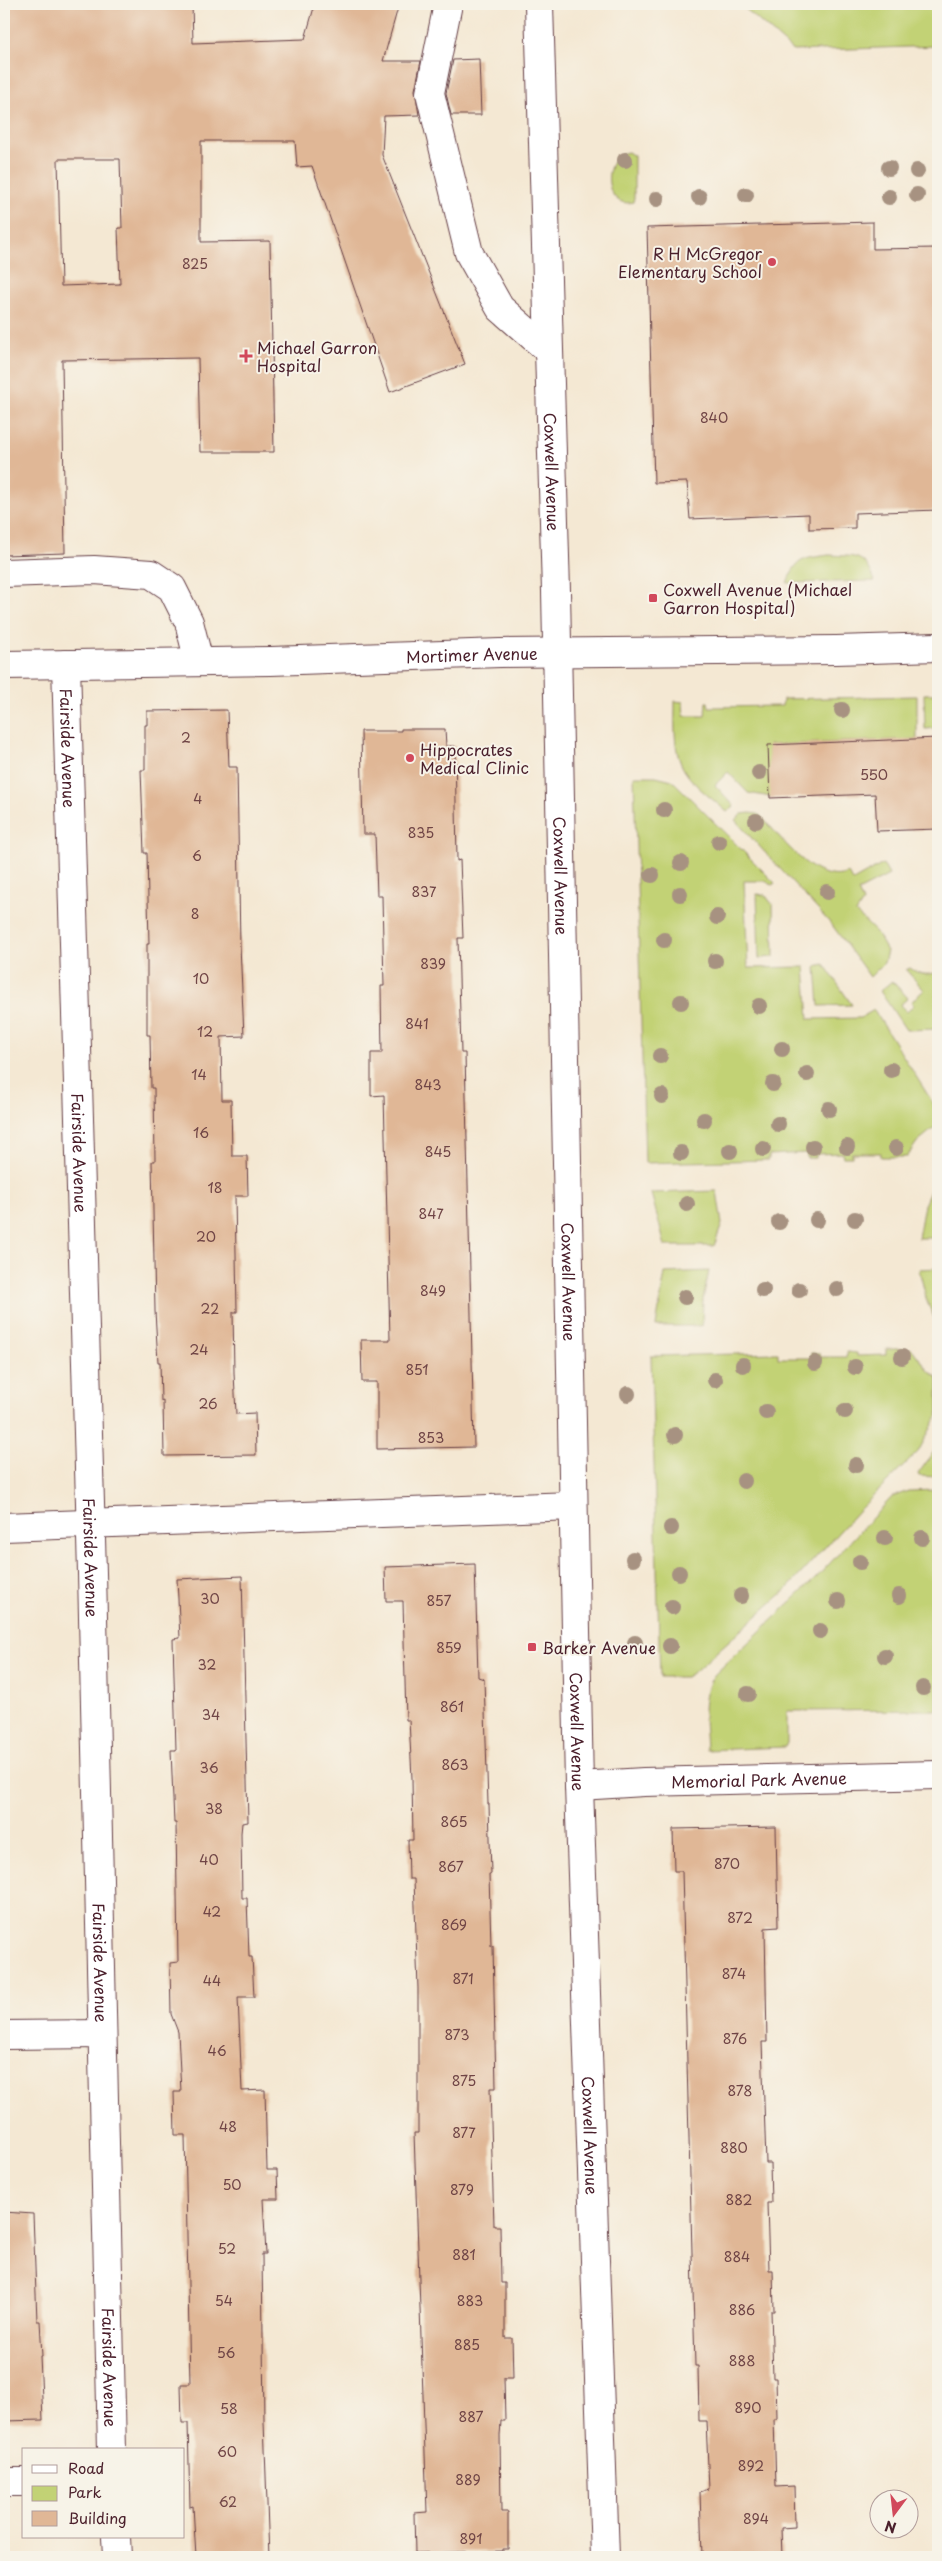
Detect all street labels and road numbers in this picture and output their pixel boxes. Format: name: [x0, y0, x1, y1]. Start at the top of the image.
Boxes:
street label: Coxwell Avenue: [539, 412, 566, 532]
street label: Mortimer Avenue: [406, 641, 538, 668]
street label: Fairside Avenue: [55, 688, 82, 808]
street label: Coxwell Avenue: [548, 816, 575, 936]
street label: Fairside Avenue: [66, 1093, 94, 1213]
street label: Coxwell Avenue: [556, 1222, 582, 1341]
street label: Fairside Avenue: [78, 1498, 105, 1618]
street label: Coxwell Avenue: [565, 1672, 591, 1792]
street label: Memorial Park Avenue: [671, 1765, 847, 1793]
street label: Fairside Avenue: [88, 1903, 114, 2023]
street label: Coxwell Avenue: [577, 2076, 605, 2195]
street label: Fairside Avenue: [97, 2307, 123, 2428]

